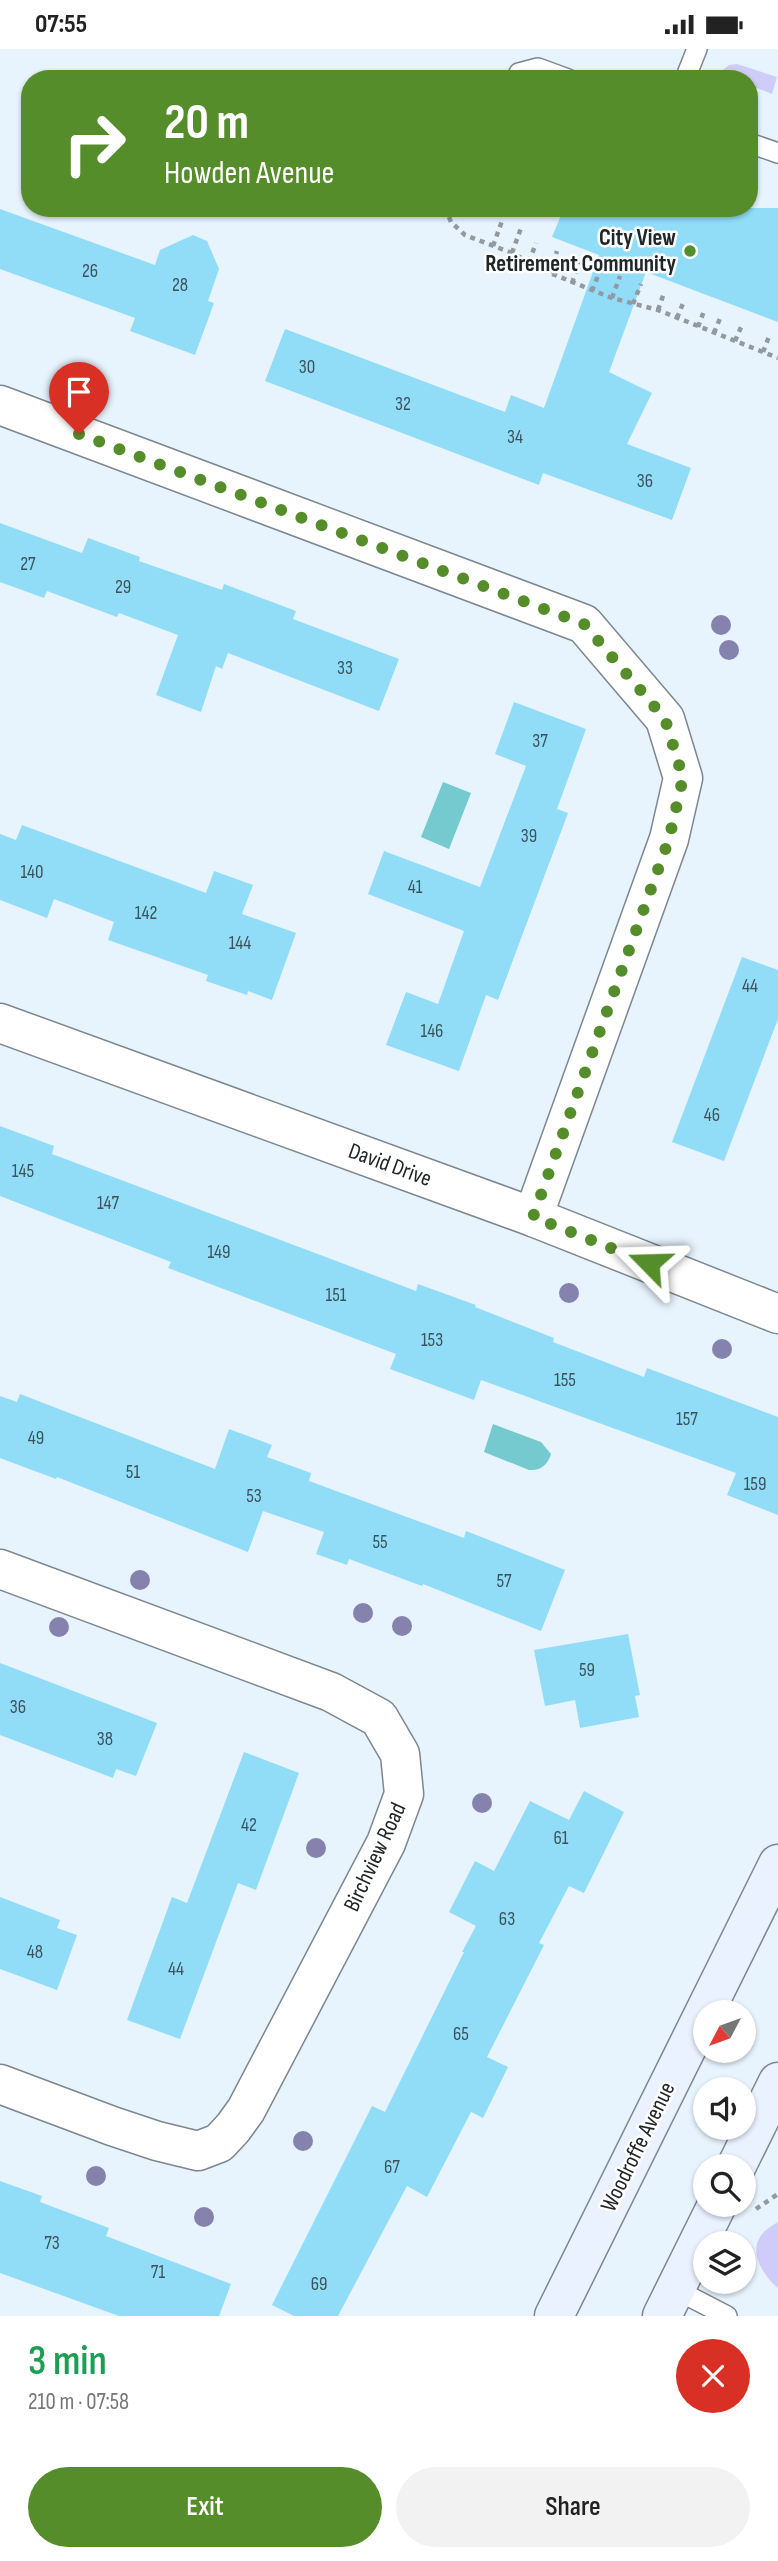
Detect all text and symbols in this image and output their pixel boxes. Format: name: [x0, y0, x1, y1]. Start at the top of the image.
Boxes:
text: 07:55: [35, 9, 87, 40]
text: 20 m: [164, 94, 249, 153]
icon: right: [49, 98, 140, 189]
text: Howden Avenue: [164, 154, 334, 193]
place label: City View Retirement Community: [485, 224, 676, 278]
marker: City View Retirement Community: [682, 243, 698, 259]
house number: 26: [82, 260, 98, 283]
house number: 28: [172, 274, 188, 297]
house number: 30: [299, 356, 315, 379]
pin: [49, 362, 109, 434]
icon: arrive: [60, 373, 98, 411]
house number: 32: [395, 393, 411, 416]
house number: 34: [507, 426, 523, 449]
house number: 36: [637, 470, 653, 493]
house number: 27: [20, 553, 36, 576]
house number: 29: [115, 576, 131, 599]
house number: 33: [337, 657, 353, 680]
house number: 37: [532, 730, 548, 753]
house number: 39: [521, 825, 537, 848]
house number: 140: [20, 861, 44, 884]
house number: 41: [408, 876, 423, 899]
house number: 142: [135, 902, 157, 925]
house number: 144: [229, 932, 251, 955]
house number: 44: [742, 975, 758, 998]
house number: 146: [421, 1020, 443, 1043]
house number: 46: [704, 1104, 720, 1127]
street label: David Drive: [345, 1137, 435, 1193]
house number: 145: [12, 1160, 34, 1183]
house number: 147: [97, 1192, 119, 1215]
position arrow: [612, 1226, 686, 1300]
house number: 149: [207, 1241, 231, 1264]
house number: 151: [326, 1284, 347, 1307]
house number: 153: [421, 1329, 443, 1352]
house number: 155: [554, 1369, 576, 1392]
house number: 157: [676, 1408, 698, 1431]
house number: 49: [28, 1427, 44, 1450]
house number: 51: [126, 1461, 140, 1484]
house number: 159: [744, 1473, 766, 1496]
house number: 53: [246, 1485, 262, 1508]
house number: 55: [372, 1531, 388, 1554]
house number: 57: [496, 1570, 512, 1593]
house number: 59: [579, 1659, 595, 1682]
house number: 36: [10, 1696, 26, 1719]
house number: 38: [97, 1728, 113, 1751]
street label: Birchview Road: [338, 1798, 412, 1916]
house number: 42: [241, 1814, 257, 1837]
house number: 61: [554, 1827, 569, 1850]
house number: 63: [499, 1908, 515, 1931]
house number: 48: [27, 1941, 43, 1964]
house number: 44: [168, 1958, 184, 1981]
north arrow: [693, 2000, 756, 2063]
map controls: [693, 2000, 756, 2294]
house number: 65: [453, 2023, 469, 2046]
button: sound: [693, 2077, 756, 2140]
street label: Woodroffe Avenue: [595, 2078, 681, 2216]
button: search: [693, 2154, 756, 2217]
house number: 67: [384, 2156, 400, 2179]
button: layers: [693, 2231, 756, 2294]
house number: 73: [44, 2232, 60, 2255]
house number: 71: [151, 2261, 166, 2284]
house number: 69: [311, 2273, 327, 2296]
text: 3 min: [28, 2336, 107, 2387]
button: close: [676, 2339, 750, 2413]
text: 210 m · 07:58: [28, 2388, 129, 2416]
button: Exit: [28, 2467, 382, 2547]
button: Share: [396, 2467, 750, 2547]

